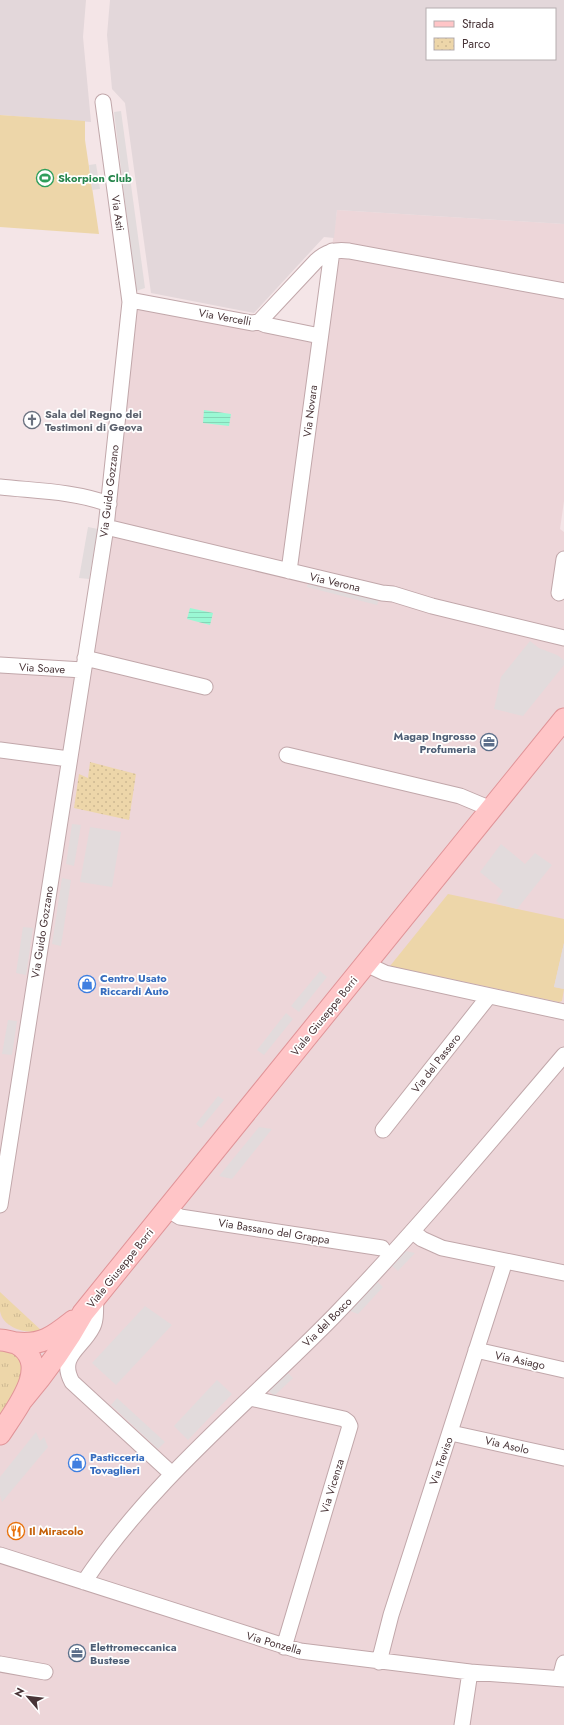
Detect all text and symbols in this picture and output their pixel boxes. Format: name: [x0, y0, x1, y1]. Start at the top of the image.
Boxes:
legend: [426, 8, 556, 60]
text: Strada: [462, 15, 494, 33]
text: Parco: [462, 35, 491, 53]
sports icon: Skorpion Club: [35, 168, 55, 188]
place label: Skorpion Club: [58, 170, 132, 186]
street label: Via Asti: [108, 194, 128, 232]
street label: Via Vercelli: [197, 305, 253, 330]
street label: Via Novara: [299, 384, 321, 438]
place label: Sala del Regno dei Testimoni di Geova: [45, 406, 143, 435]
church icon: Sala del Regno dei Testimoni di Geova: [22, 410, 42, 430]
street label: Via Guido Gozzano: [95, 444, 123, 538]
street label: Via Verona: [308, 568, 362, 596]
street label: Via Soave: [18, 659, 66, 677]
place label: Magap Ingrosso Profumeria: [394, 728, 476, 757]
office icon: Magap Ingrosso Profumeria: [479, 732, 499, 752]
street label: Via Guido Gozzano: [27, 885, 57, 979]
place label: Centro Usato Riccardi Auto: [100, 970, 169, 999]
street label: Viale Giuseppe Borri: [287, 973, 361, 1059]
shop icon: Centro Usato Riccardi Auto: [77, 974, 97, 994]
street label: Via del Passero: [408, 1030, 464, 1096]
street label: Via Bassano del Grappa: [217, 1214, 331, 1248]
street label: Viale Giuseppe Borri: [83, 1225, 157, 1311]
street label: Via del Bosco: [299, 1294, 355, 1350]
street label: Via Asiago: [493, 1347, 547, 1373]
street label: Via Asolo: [483, 1432, 531, 1458]
street label: Via Treviso: [425, 1435, 457, 1487]
place label: Pasticceria Tovaglieri: [90, 1449, 145, 1478]
shop icon: Pasticceria Tovaglieri: [67, 1453, 87, 1473]
street label: Via Vicenza: [316, 1457, 348, 1515]
restaurant icon: Il Miracolo: [6, 1521, 26, 1541]
place label: Il Miracolo: [29, 1523, 84, 1539]
street label: Via Ponzella: [244, 1627, 304, 1659]
place label: Elettromeccanica Bustese: [90, 1639, 177, 1668]
office icon: Elettromeccanica Bustese: [67, 1643, 87, 1663]
north arrow: [8, 1677, 48, 1717]
text: N: [10, 1685, 28, 1700]

